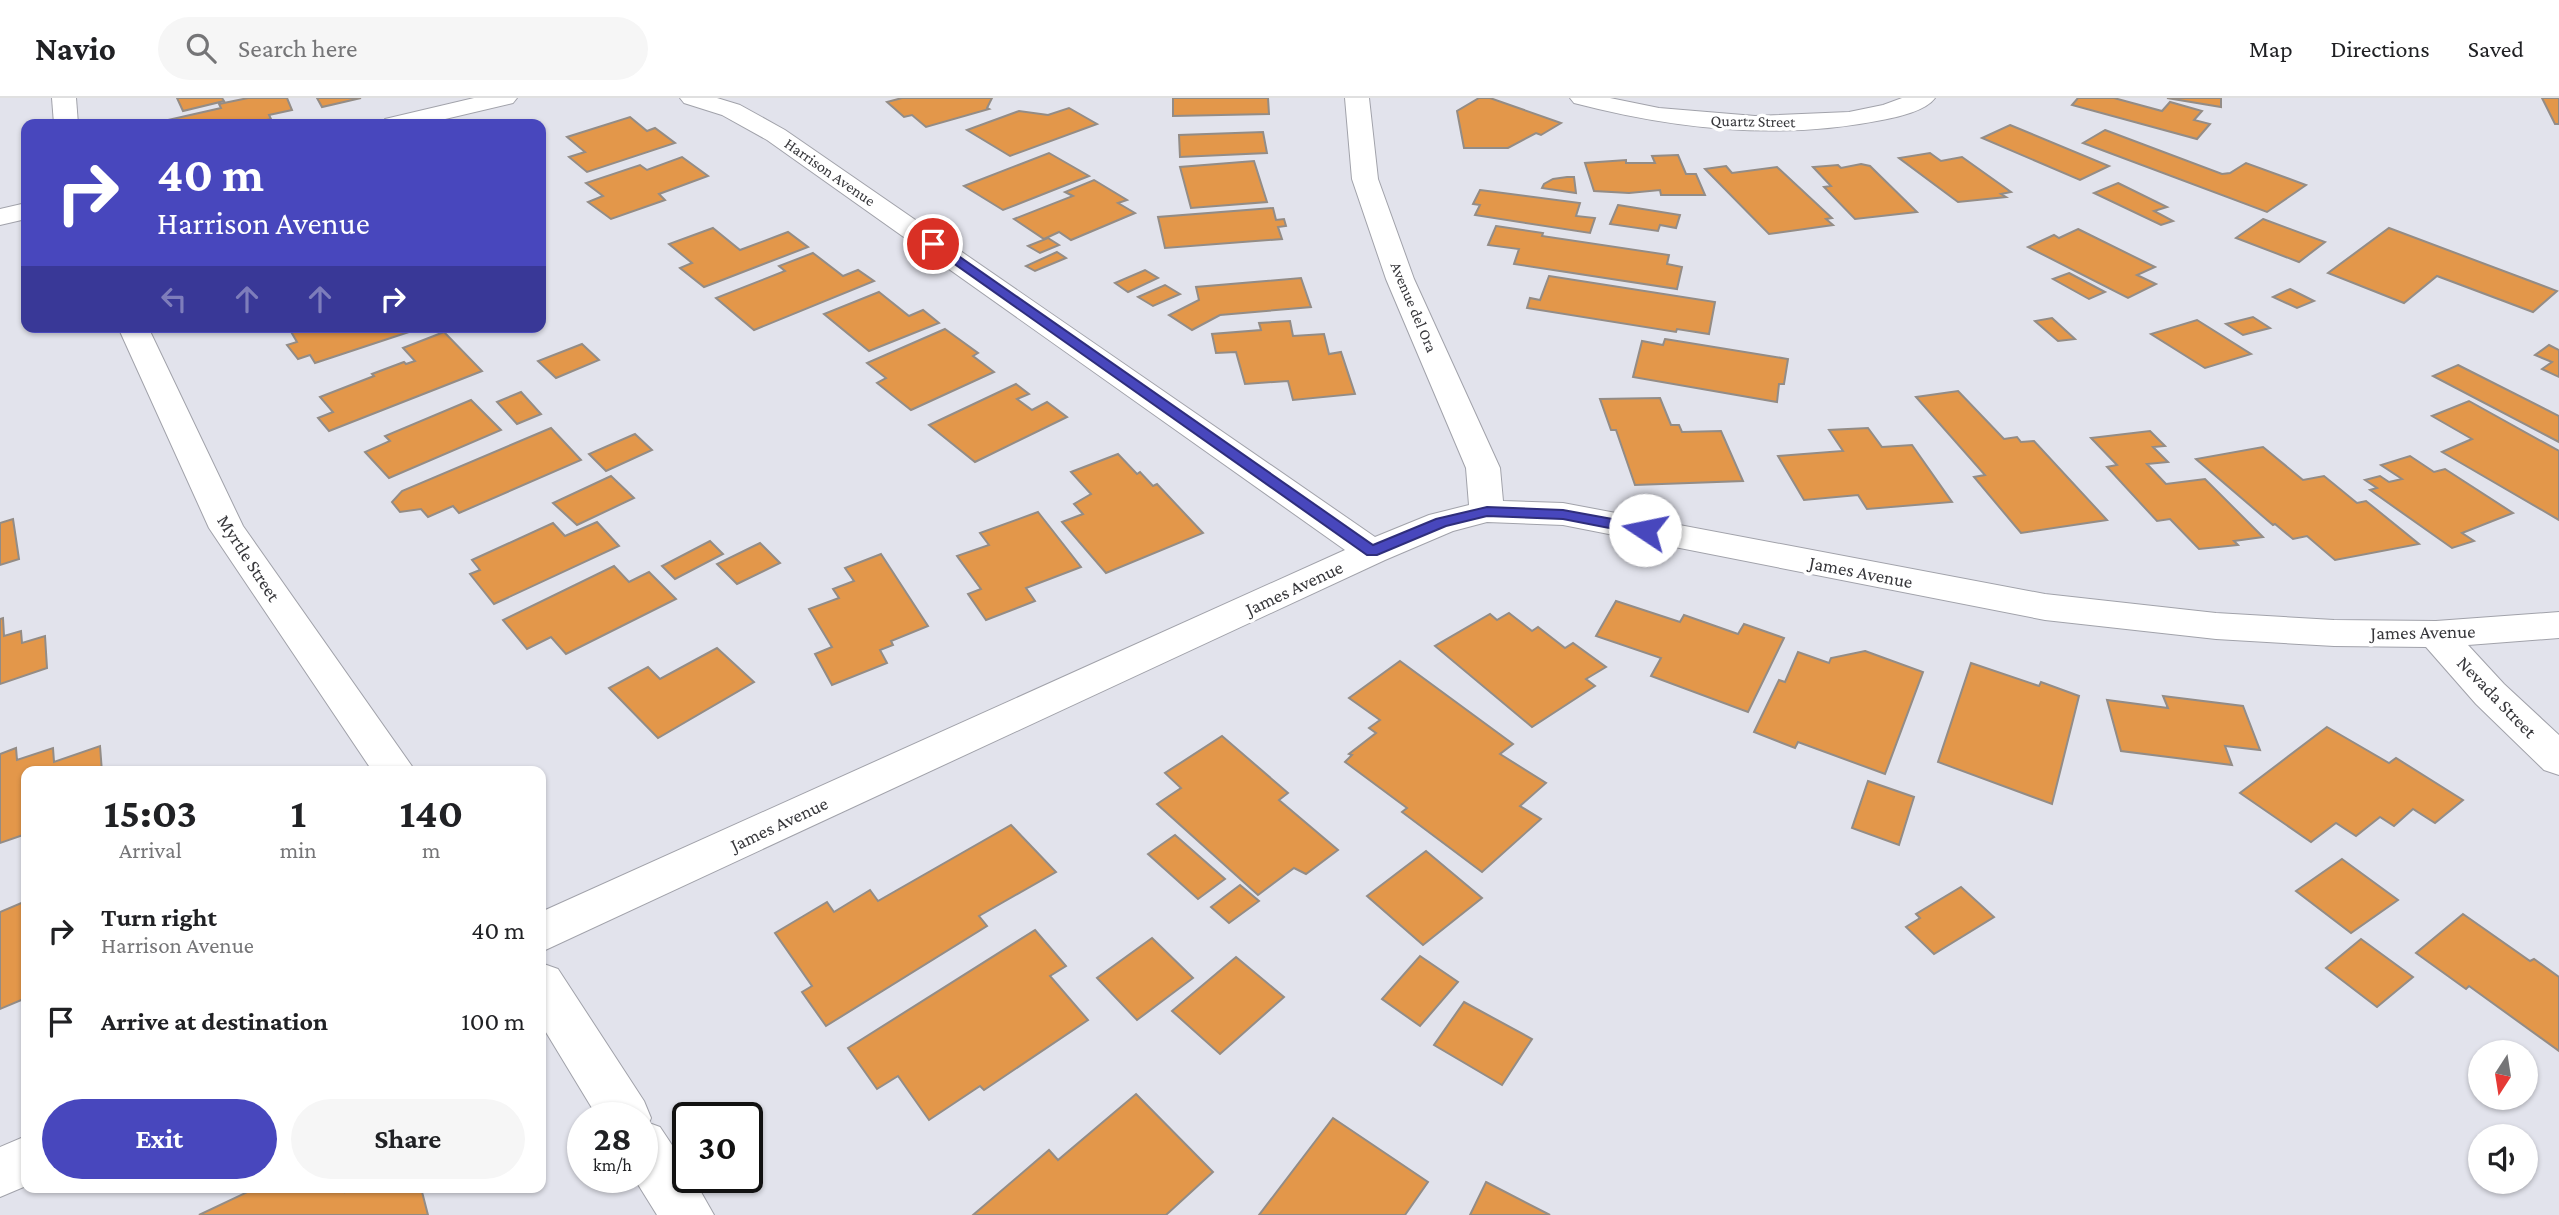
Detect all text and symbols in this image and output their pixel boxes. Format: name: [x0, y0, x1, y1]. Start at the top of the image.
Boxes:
search box: [158, 17, 648, 80]
icon: search: [182, 29, 220, 67]
text: Navio: [35, 30, 116, 67]
text: Search here: [238, 34, 357, 63]
text: Map: [2249, 35, 2293, 62]
text: Directions: [2331, 35, 2430, 62]
text: Saved: [2468, 35, 2524, 62]
street label: Quartz Street: [1710, 112, 1796, 130]
street label: Harrison Avenue: [782, 135, 878, 209]
icon: right: [42, 147, 133, 238]
text: 40 m: [157, 147, 264, 202]
text: Harrison Avenue: [157, 205, 370, 241]
pin: [903, 214, 963, 274]
icon: arrive: [914, 225, 952, 263]
street label: Avenue del Ora: [1387, 259, 1441, 355]
icon: left: [155, 280, 193, 318]
icon: ahead: [228, 280, 266, 318]
icon: ahead: [301, 280, 339, 318]
icon: right: [374, 280, 412, 318]
position arrow: [1608, 493, 1682, 567]
street label: Myrtle Street: [213, 511, 285, 606]
street label: James Avenue: [1805, 551, 1915, 592]
street label: James Avenue: [1240, 556, 1346, 621]
street label: James Avenue: [2368, 621, 2476, 643]
street label: Nevada Street: [2453, 652, 2542, 743]
text: 15:03: [104, 789, 197, 836]
text: 1: [290, 789, 306, 836]
text: 140: [399, 789, 463, 836]
street label: James Avenue: [725, 792, 831, 857]
text: Arrival: [119, 837, 182, 863]
text: min: [280, 837, 317, 863]
text: m: [422, 837, 441, 863]
text: Turn right: [101, 903, 217, 932]
icon: right: [42, 912, 80, 950]
text: 40 m: [471, 916, 525, 945]
text: Harrison Avenue: [101, 932, 254, 958]
icon: arrive: [42, 1003, 80, 1041]
text: Arrive at destination: [101, 1007, 328, 1036]
text: 100 m: [461, 1007, 525, 1036]
north arrow: [2468, 1040, 2538, 1110]
map controls: [2468, 1040, 2538, 1194]
button: Exit: [42, 1099, 277, 1179]
button: Share: [291, 1099, 525, 1179]
speed limit sign: 30: [672, 1102, 763, 1193]
text: 28: [593, 1119, 632, 1158]
button: sound: [2468, 1124, 2538, 1194]
text: km/h: [593, 1155, 632, 1175]

